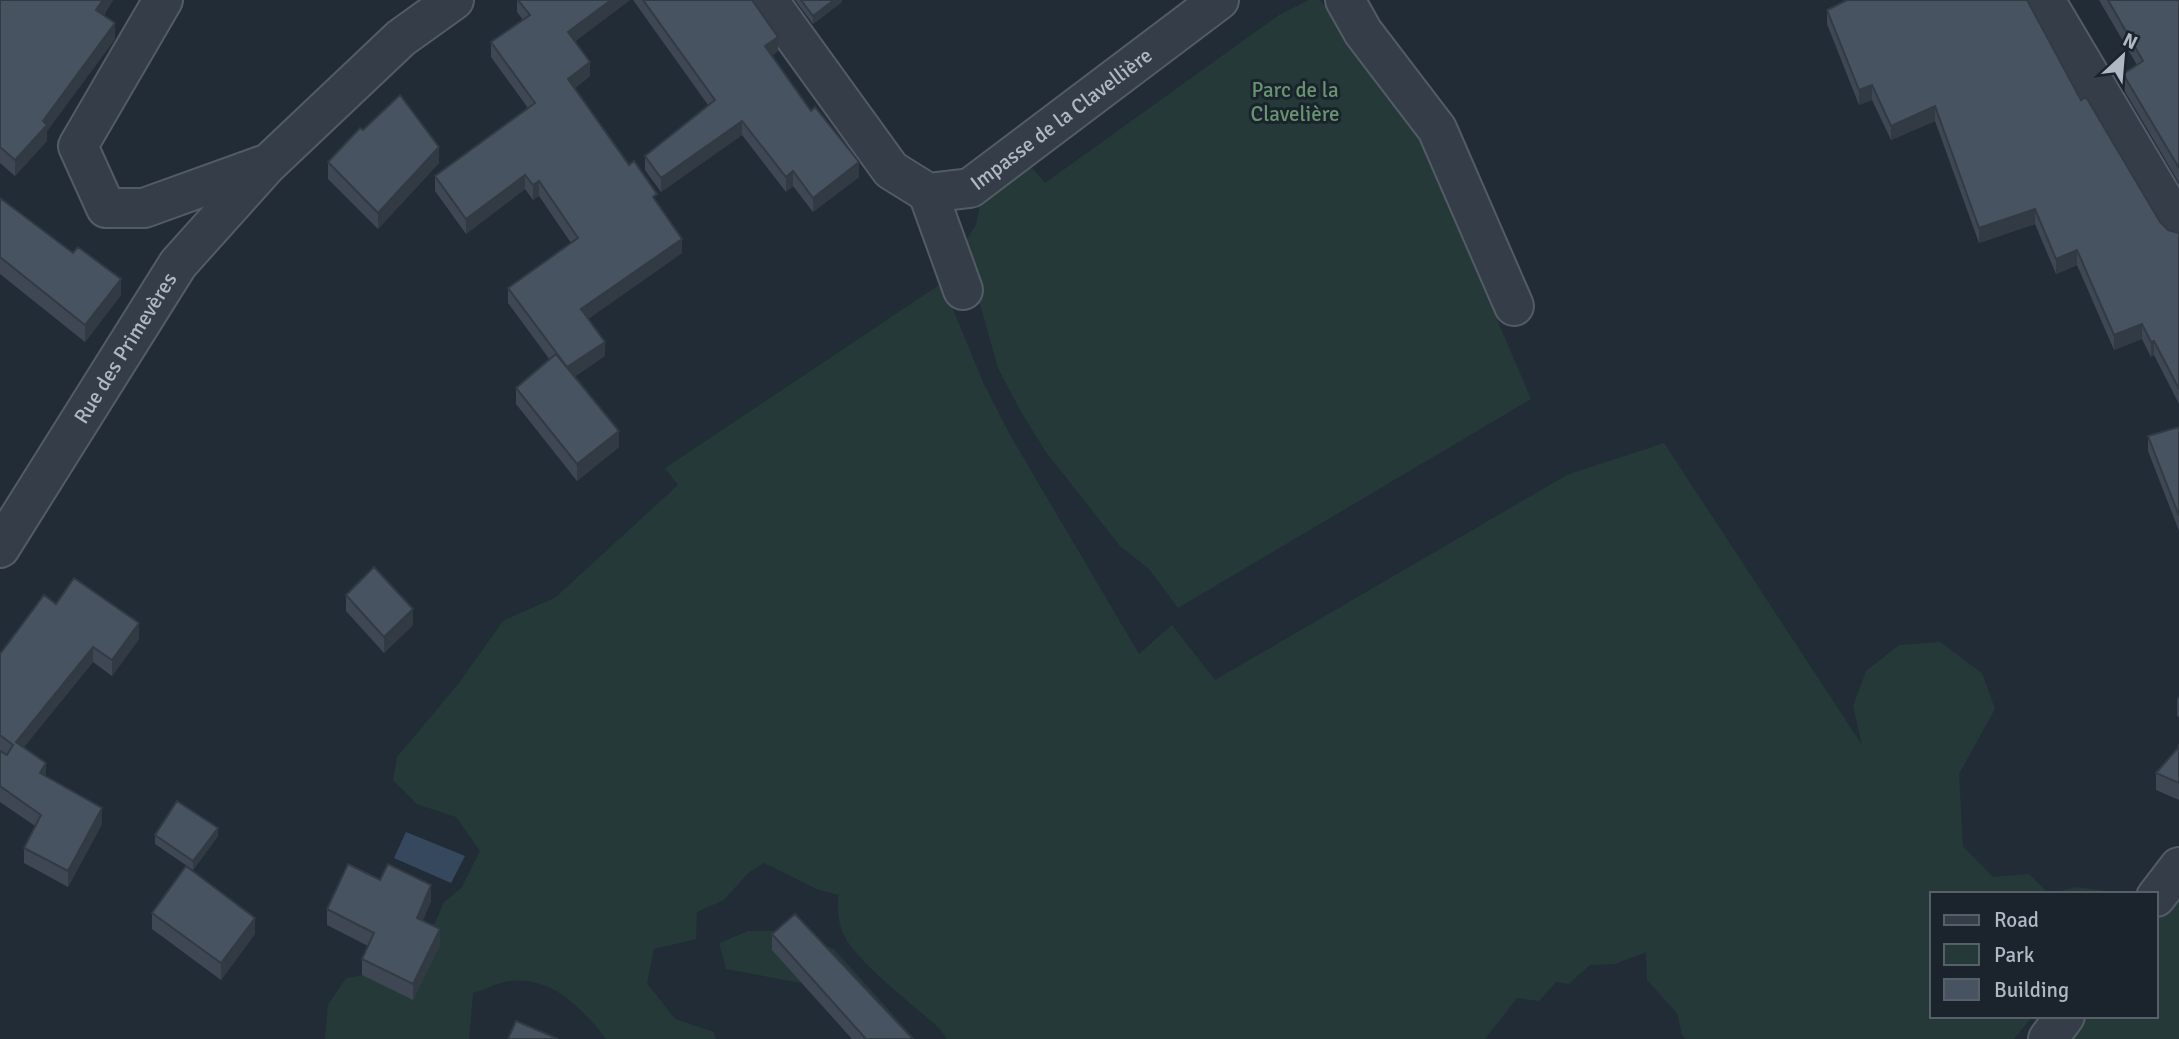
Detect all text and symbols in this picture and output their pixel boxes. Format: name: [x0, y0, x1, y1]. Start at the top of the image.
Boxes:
north arrow: [2088, 21, 2158, 91]
text: N: [2119, 28, 2141, 55]
street label: Impasse de la Clavellière: [965, 42, 1157, 196]
park label: Parc de la Clavelière: [1250, 77, 1340, 127]
street label: Rue des Primevères: [68, 268, 182, 428]
legend: [1930, 892, 2158, 1018]
text: Road: [1994, 907, 2039, 933]
text: Park: [1994, 942, 2035, 968]
text: Building: [1994, 977, 2069, 1003]

